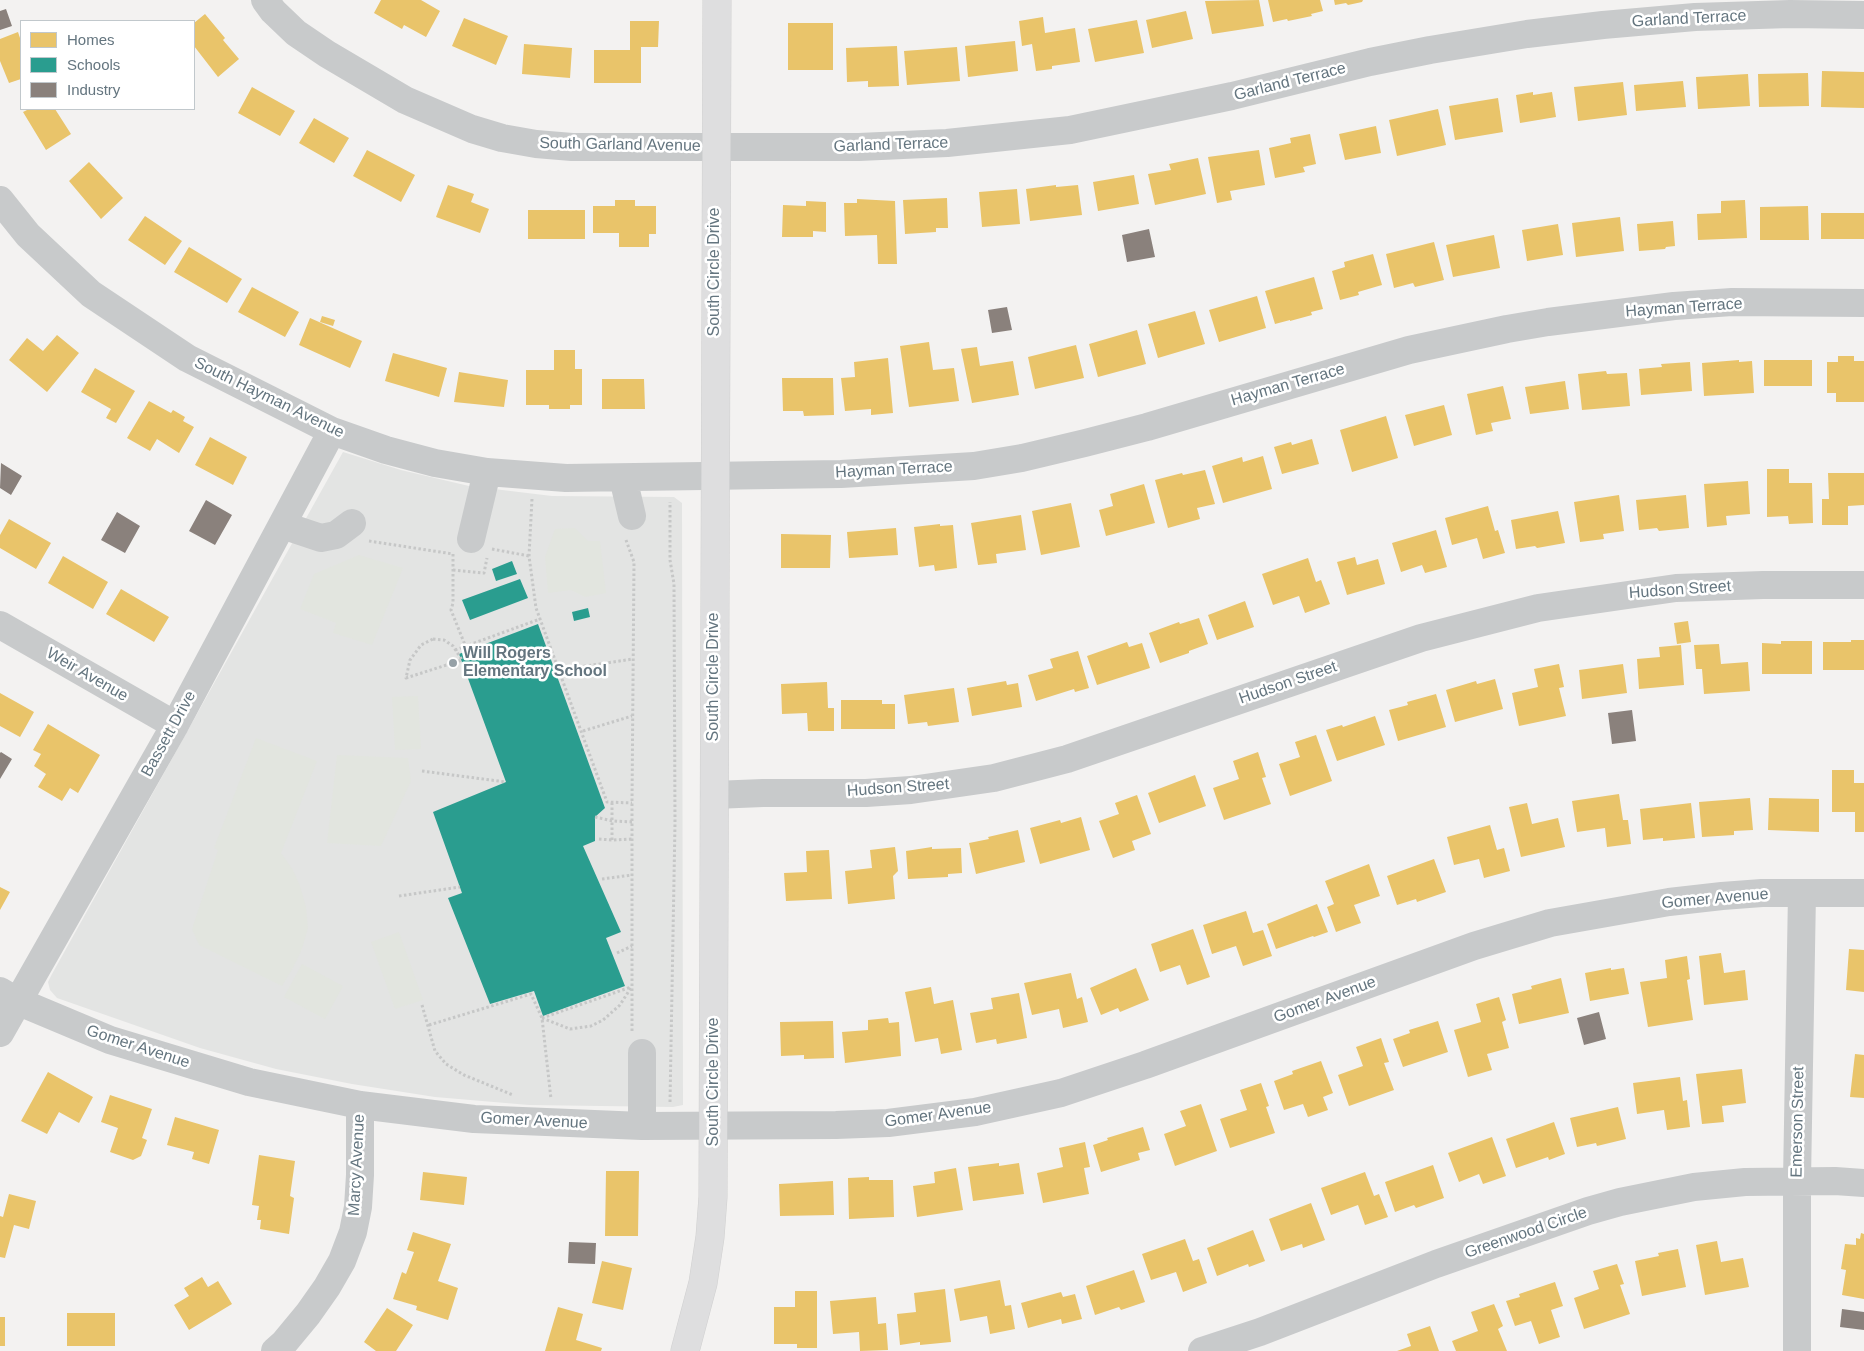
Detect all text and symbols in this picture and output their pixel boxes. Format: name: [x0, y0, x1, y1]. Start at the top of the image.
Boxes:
street label: Garland Terrace: [1631, 6, 1747, 32]
legend: [20, 20, 195, 110]
text: Homes: [67, 31, 115, 48]
text: Schools: [67, 56, 120, 73]
street label: Garland Terrace: [1232, 59, 1348, 105]
text: Industry: [67, 81, 120, 98]
street label: Garland Terrace: [833, 133, 949, 157]
street label: South Garland Avenue: [539, 134, 701, 156]
street label: South Circle Drive: [705, 208, 725, 336]
street label: Hayman Terrace: [1625, 294, 1743, 322]
street label: South Hayman Avenue: [191, 353, 347, 443]
street label: Hayman Terrace: [1229, 360, 1347, 410]
street label: Hayman Terrace: [835, 457, 953, 483]
street label: Hudson Street: [1628, 577, 1732, 603]
street label: South Circle Drive: [704, 613, 724, 741]
street label: Weir Avenue: [43, 644, 131, 706]
place label: Will Rogers Elementary School: [463, 644, 607, 682]
marker: Will Rogers Elementary School: [447, 657, 459, 669]
street label: Hudson Street: [1237, 657, 1339, 709]
street label: Bassett Drive: [138, 688, 200, 780]
street label: Hudson Street: [846, 775, 950, 801]
street label: Gomer Avenue: [1661, 885, 1769, 913]
street label: Gomer Avenue: [1271, 973, 1379, 1027]
street label: South Circle Drive: [704, 1018, 724, 1146]
street label: Gomer Avenue: [84, 1021, 192, 1073]
street label: Emerson Street: [1787, 1066, 1809, 1178]
street label: Gomer Avenue: [884, 1098, 992, 1132]
street label: Gomer Avenue: [480, 1109, 588, 1133]
street label: Marcy Avenue: [345, 1114, 369, 1216]
street label: Greenwood Circle: [1462, 1203, 1590, 1263]

